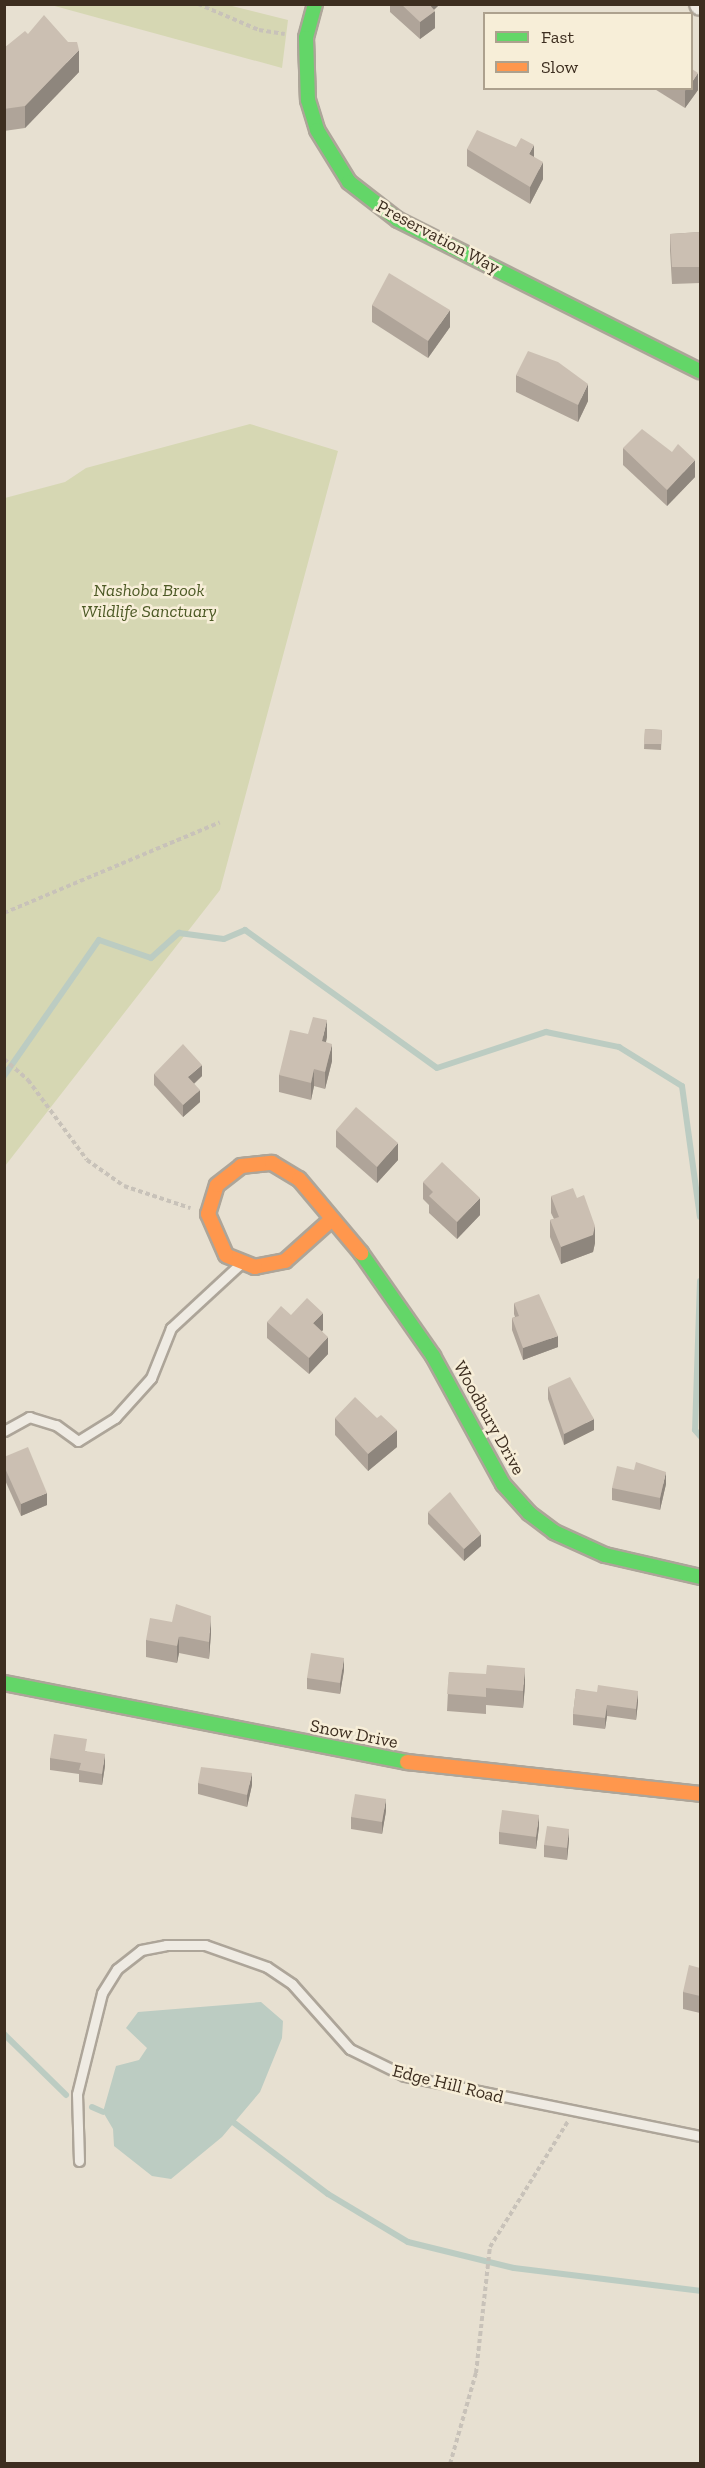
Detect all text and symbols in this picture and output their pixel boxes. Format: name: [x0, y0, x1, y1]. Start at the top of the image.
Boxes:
legend: [483, 12, 693, 90]
text: Fast: [541, 26, 574, 48]
text: Slow: [541, 56, 578, 78]
street label: Preservation Way: [372, 195, 504, 279]
park label: Nashoba Brook Wildlife Sanctuary: [81, 580, 217, 622]
street label: Woodbury Drive: [449, 1357, 529, 1479]
street label: Snow Drive: [308, 1715, 400, 1753]
street label: Edge Hill Road: [390, 2060, 506, 2108]

